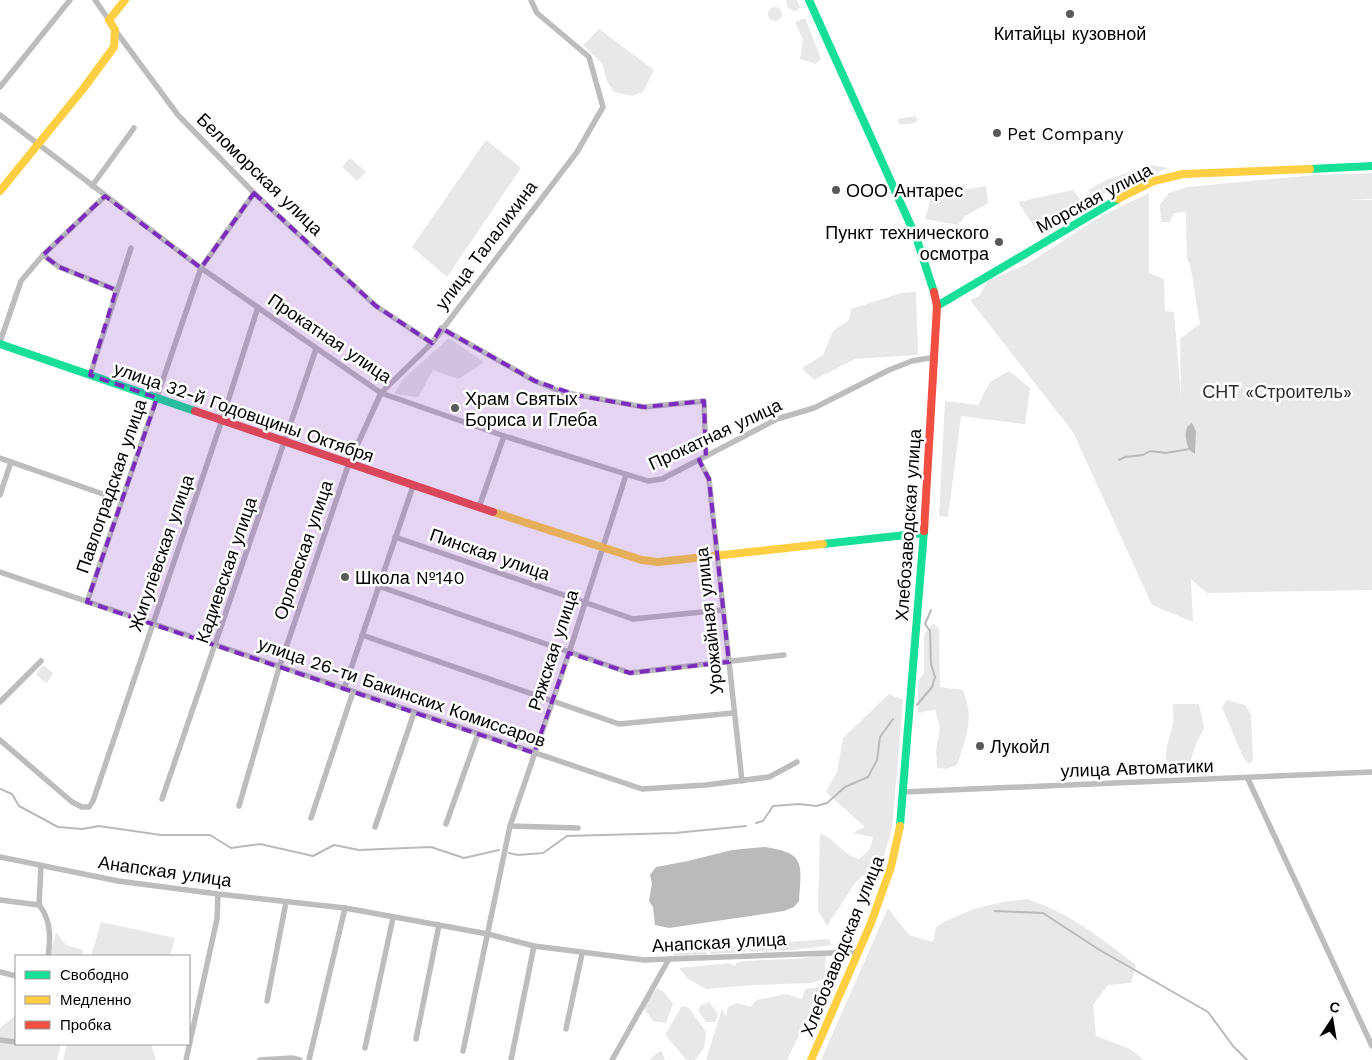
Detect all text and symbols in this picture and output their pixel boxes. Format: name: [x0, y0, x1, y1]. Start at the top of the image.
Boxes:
marker: Китайцы кузовной: [1064, 8, 1076, 20]
place label: Китайцы кузовной: [994, 23, 1146, 44]
street label: Беломорская улица: [193, 108, 328, 240]
place label: Pet Company: [1007, 123, 1124, 144]
marker: Pet Company: [991, 127, 1003, 139]
street label: Морская улица: [1033, 158, 1156, 237]
street label: улица Талалихина: [431, 176, 542, 314]
place label: ООО Антарес: [846, 180, 963, 201]
marker: ООО Антарес: [830, 184, 842, 196]
place label: Пункт технического осмотра: [825, 222, 990, 264]
marker: Пункт технического осмотра: [993, 236, 1005, 248]
street label: Прокатная улица: [264, 289, 397, 388]
street label: улица 32-й Годовщины Октября: [111, 358, 377, 466]
park label: СНТ «Строитель»: [1202, 381, 1352, 402]
place label: Храм Святых Бориса и Глеба: [465, 388, 598, 430]
street label: Прокатная улица: [645, 394, 786, 474]
street label: Павлоградская улица: [71, 395, 151, 576]
marker: Храм Святых Бориса и Глеба: [449, 402, 461, 414]
street label: Хлебозаводская улица: [891, 427, 925, 622]
street label: Жигулёвская улица: [124, 471, 198, 634]
street label: Орловская улица: [269, 477, 337, 623]
street label: Кадиевская улица: [191, 493, 261, 646]
street label: Пинская улица: [427, 524, 554, 585]
street label: Урожайная улица: [691, 545, 727, 696]
place label: Школа №140: [355, 567, 465, 588]
marker: Школа №140: [339, 571, 351, 583]
street label: Ряжская улица: [524, 586, 583, 713]
street label: улица 26-ти Бакинских Комиссаров: [255, 633, 549, 751]
place label: Лукойл: [990, 736, 1050, 757]
marker: Лукойл: [974, 740, 986, 752]
street label: улица Автоматики: [1060, 755, 1214, 781]
street label: Анапская улица: [97, 851, 234, 891]
street label: Хлебозаводская улица: [796, 852, 888, 1039]
street label: Анапская улица: [651, 928, 788, 956]
legend: [15, 955, 190, 1045]
text: Свободно: [60, 966, 129, 984]
text: Медленно: [60, 991, 131, 1009]
north arrow: [1307, 995, 1357, 1045]
text: С: [1328, 998, 1341, 1016]
text: Пробка: [60, 1016, 112, 1034]

